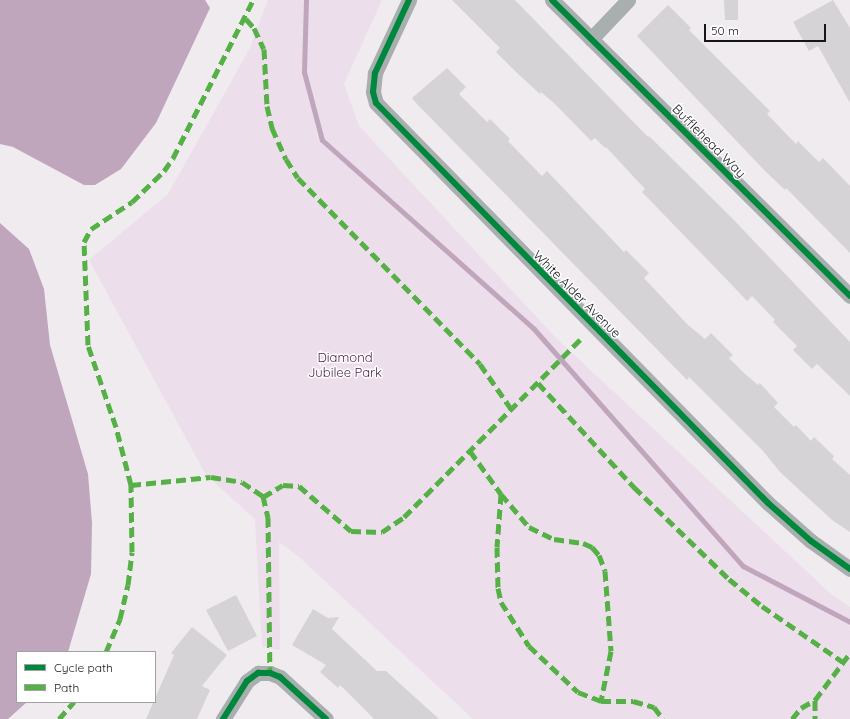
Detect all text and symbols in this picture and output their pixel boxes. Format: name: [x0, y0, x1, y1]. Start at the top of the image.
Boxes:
scale bar: [706, 16, 828, 42]
text: 50 m: [711, 23, 739, 38]
street label: Bufflehead Way: [669, 101, 749, 181]
street label: White Alder Avenue: [530, 247, 624, 341]
park label: Diamond Jubilee Park: [308, 350, 382, 381]
legend: [16, 651, 156, 703]
text: Cycle path: [54, 660, 113, 675]
text: Path: [54, 680, 79, 695]

